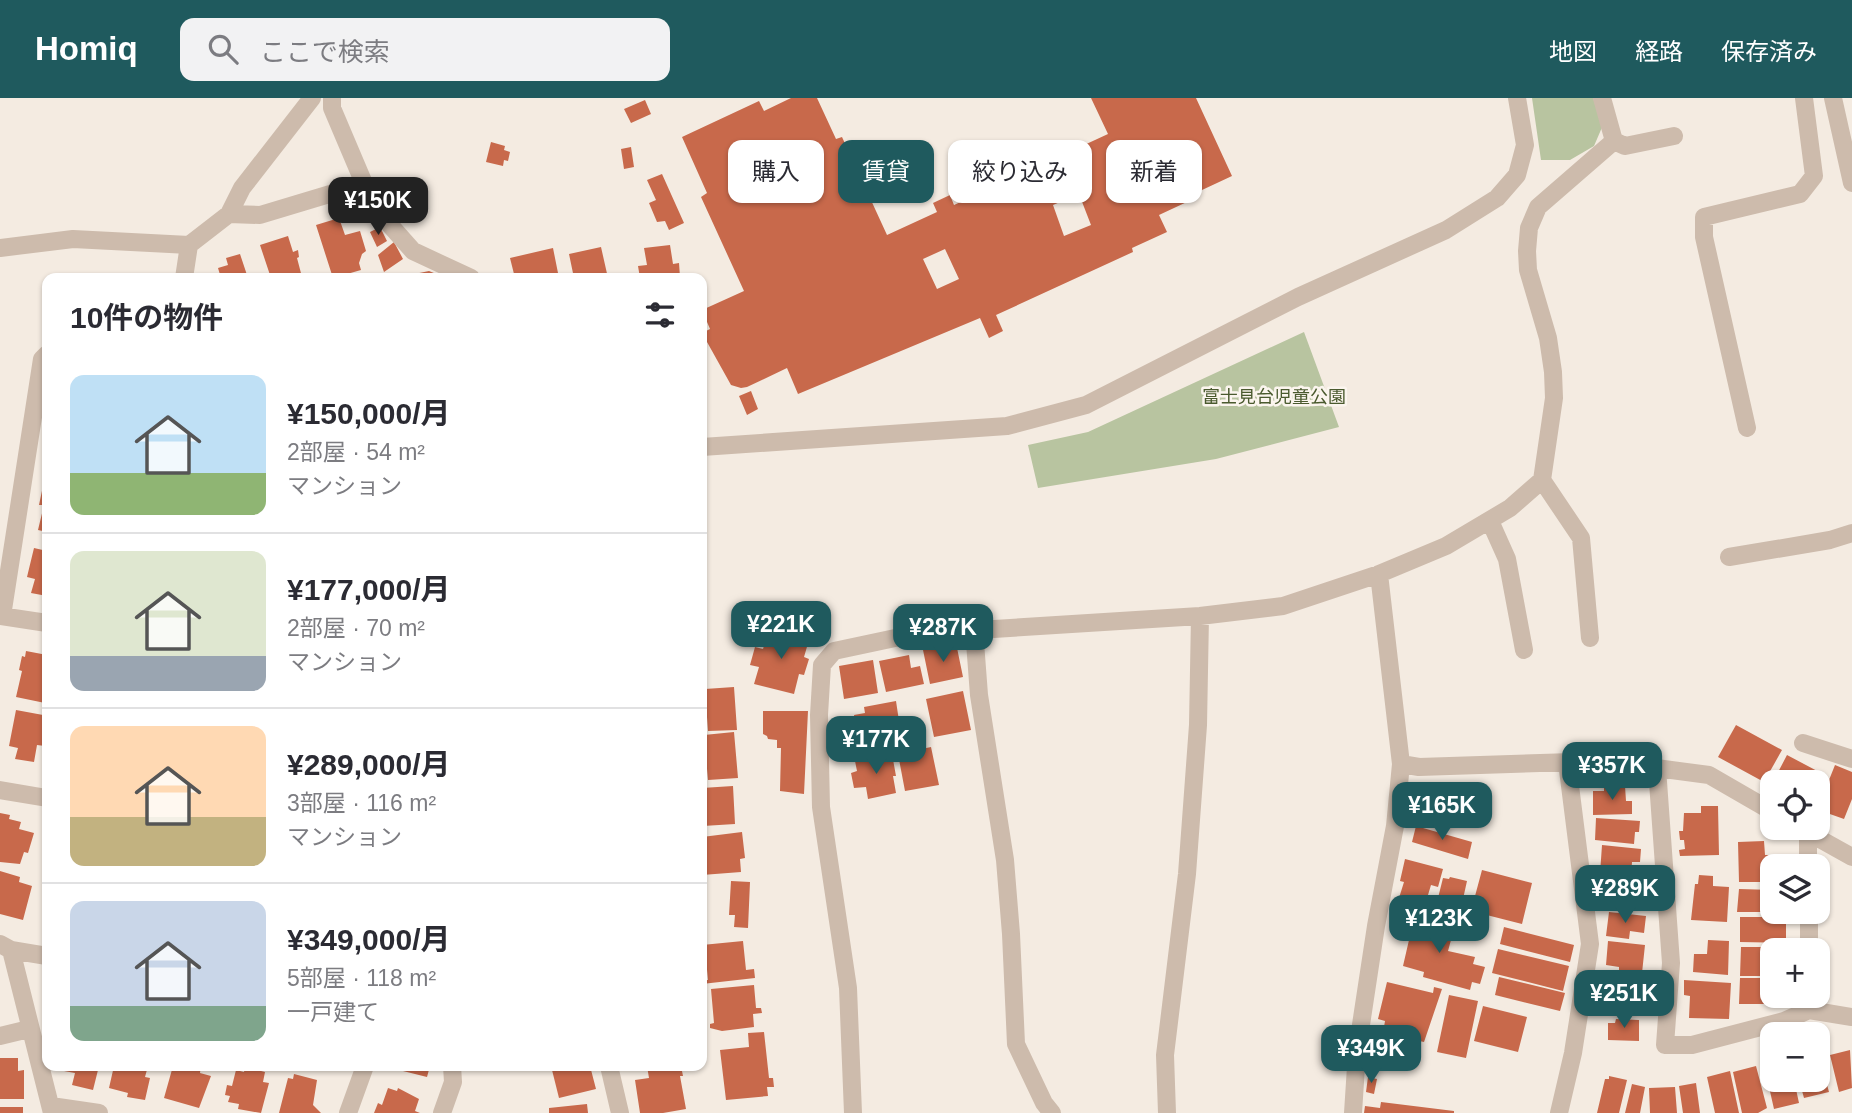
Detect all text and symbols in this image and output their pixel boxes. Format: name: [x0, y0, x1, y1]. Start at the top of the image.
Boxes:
search box: [180, 18, 670, 81]
text: Homiq: [35, 30, 138, 67]
icon: search: [204, 30, 242, 68]
text: ここで検索: [260, 37, 390, 67]
text: 地図: [1549, 38, 1597, 65]
text: 経路: [1635, 38, 1683, 65]
text: 保存済み: [1721, 38, 1817, 65]
chip: 購入: [728, 140, 824, 203]
chip: 賃貸: [838, 140, 934, 203]
chip: 絞り込み: [948, 140, 1092, 203]
chip: 新着: [1106, 140, 1202, 203]
pin: ¥150K: [329, 178, 427, 237]
text: ¥150K: [344, 187, 412, 213]
icon: filters: [641, 296, 679, 334]
text: 10件の物件: [70, 301, 223, 334]
park label: 富士見台児童公園: [1202, 387, 1346, 407]
text: ¥150,000/月: [287, 397, 450, 430]
icon: home: [126, 403, 210, 487]
text: 2部屋 · 54 m²: [287, 439, 425, 465]
text: マンション: [287, 473, 402, 499]
text: ¥177,000/月: [287, 573, 450, 606]
icon: home: [126, 579, 210, 663]
pin: ¥221K: [732, 602, 830, 661]
pin: ¥287K: [894, 604, 992, 664]
text: ¥221K: [747, 611, 815, 637]
text: ¥287K: [909, 614, 977, 640]
text: 2部屋 · 70 m²: [287, 615, 425, 641]
text: マンション: [287, 649, 402, 675]
pin: ¥177K: [827, 716, 925, 776]
text: ¥177K: [842, 726, 910, 752]
pin: ¥357K: [1563, 742, 1661, 802]
text: ¥289,000/月: [287, 748, 450, 781]
text: ¥357K: [1578, 752, 1646, 778]
icon: home: [126, 754, 210, 838]
map controls: [1760, 770, 1830, 1092]
button: locate: [1760, 770, 1830, 840]
pin: ¥165K: [1393, 782, 1491, 842]
text: 3部屋 · 116 m²: [287, 790, 436, 816]
text: ¥165K: [1408, 792, 1476, 818]
text: マンション: [287, 824, 402, 850]
button: layers: [1760, 854, 1830, 924]
pin: ¥289K: [1576, 866, 1674, 925]
text: ¥289K: [1591, 875, 1659, 901]
pin: ¥123K: [1390, 896, 1488, 955]
text: ¥123K: [1405, 905, 1473, 931]
text: ¥349,000/月: [287, 923, 450, 956]
icon: home: [126, 929, 210, 1013]
button: +: [1760, 938, 1830, 1008]
text: 5部屋 · 118 m²: [287, 965, 436, 991]
pin: ¥251K: [1575, 970, 1673, 1030]
text: ¥251K: [1590, 980, 1658, 1006]
text: 一戸建て: [287, 999, 379, 1025]
button: −: [1760, 1022, 1830, 1092]
pin: ¥349K: [1322, 1026, 1420, 1085]
text: ¥349K: [1337, 1035, 1405, 1061]

